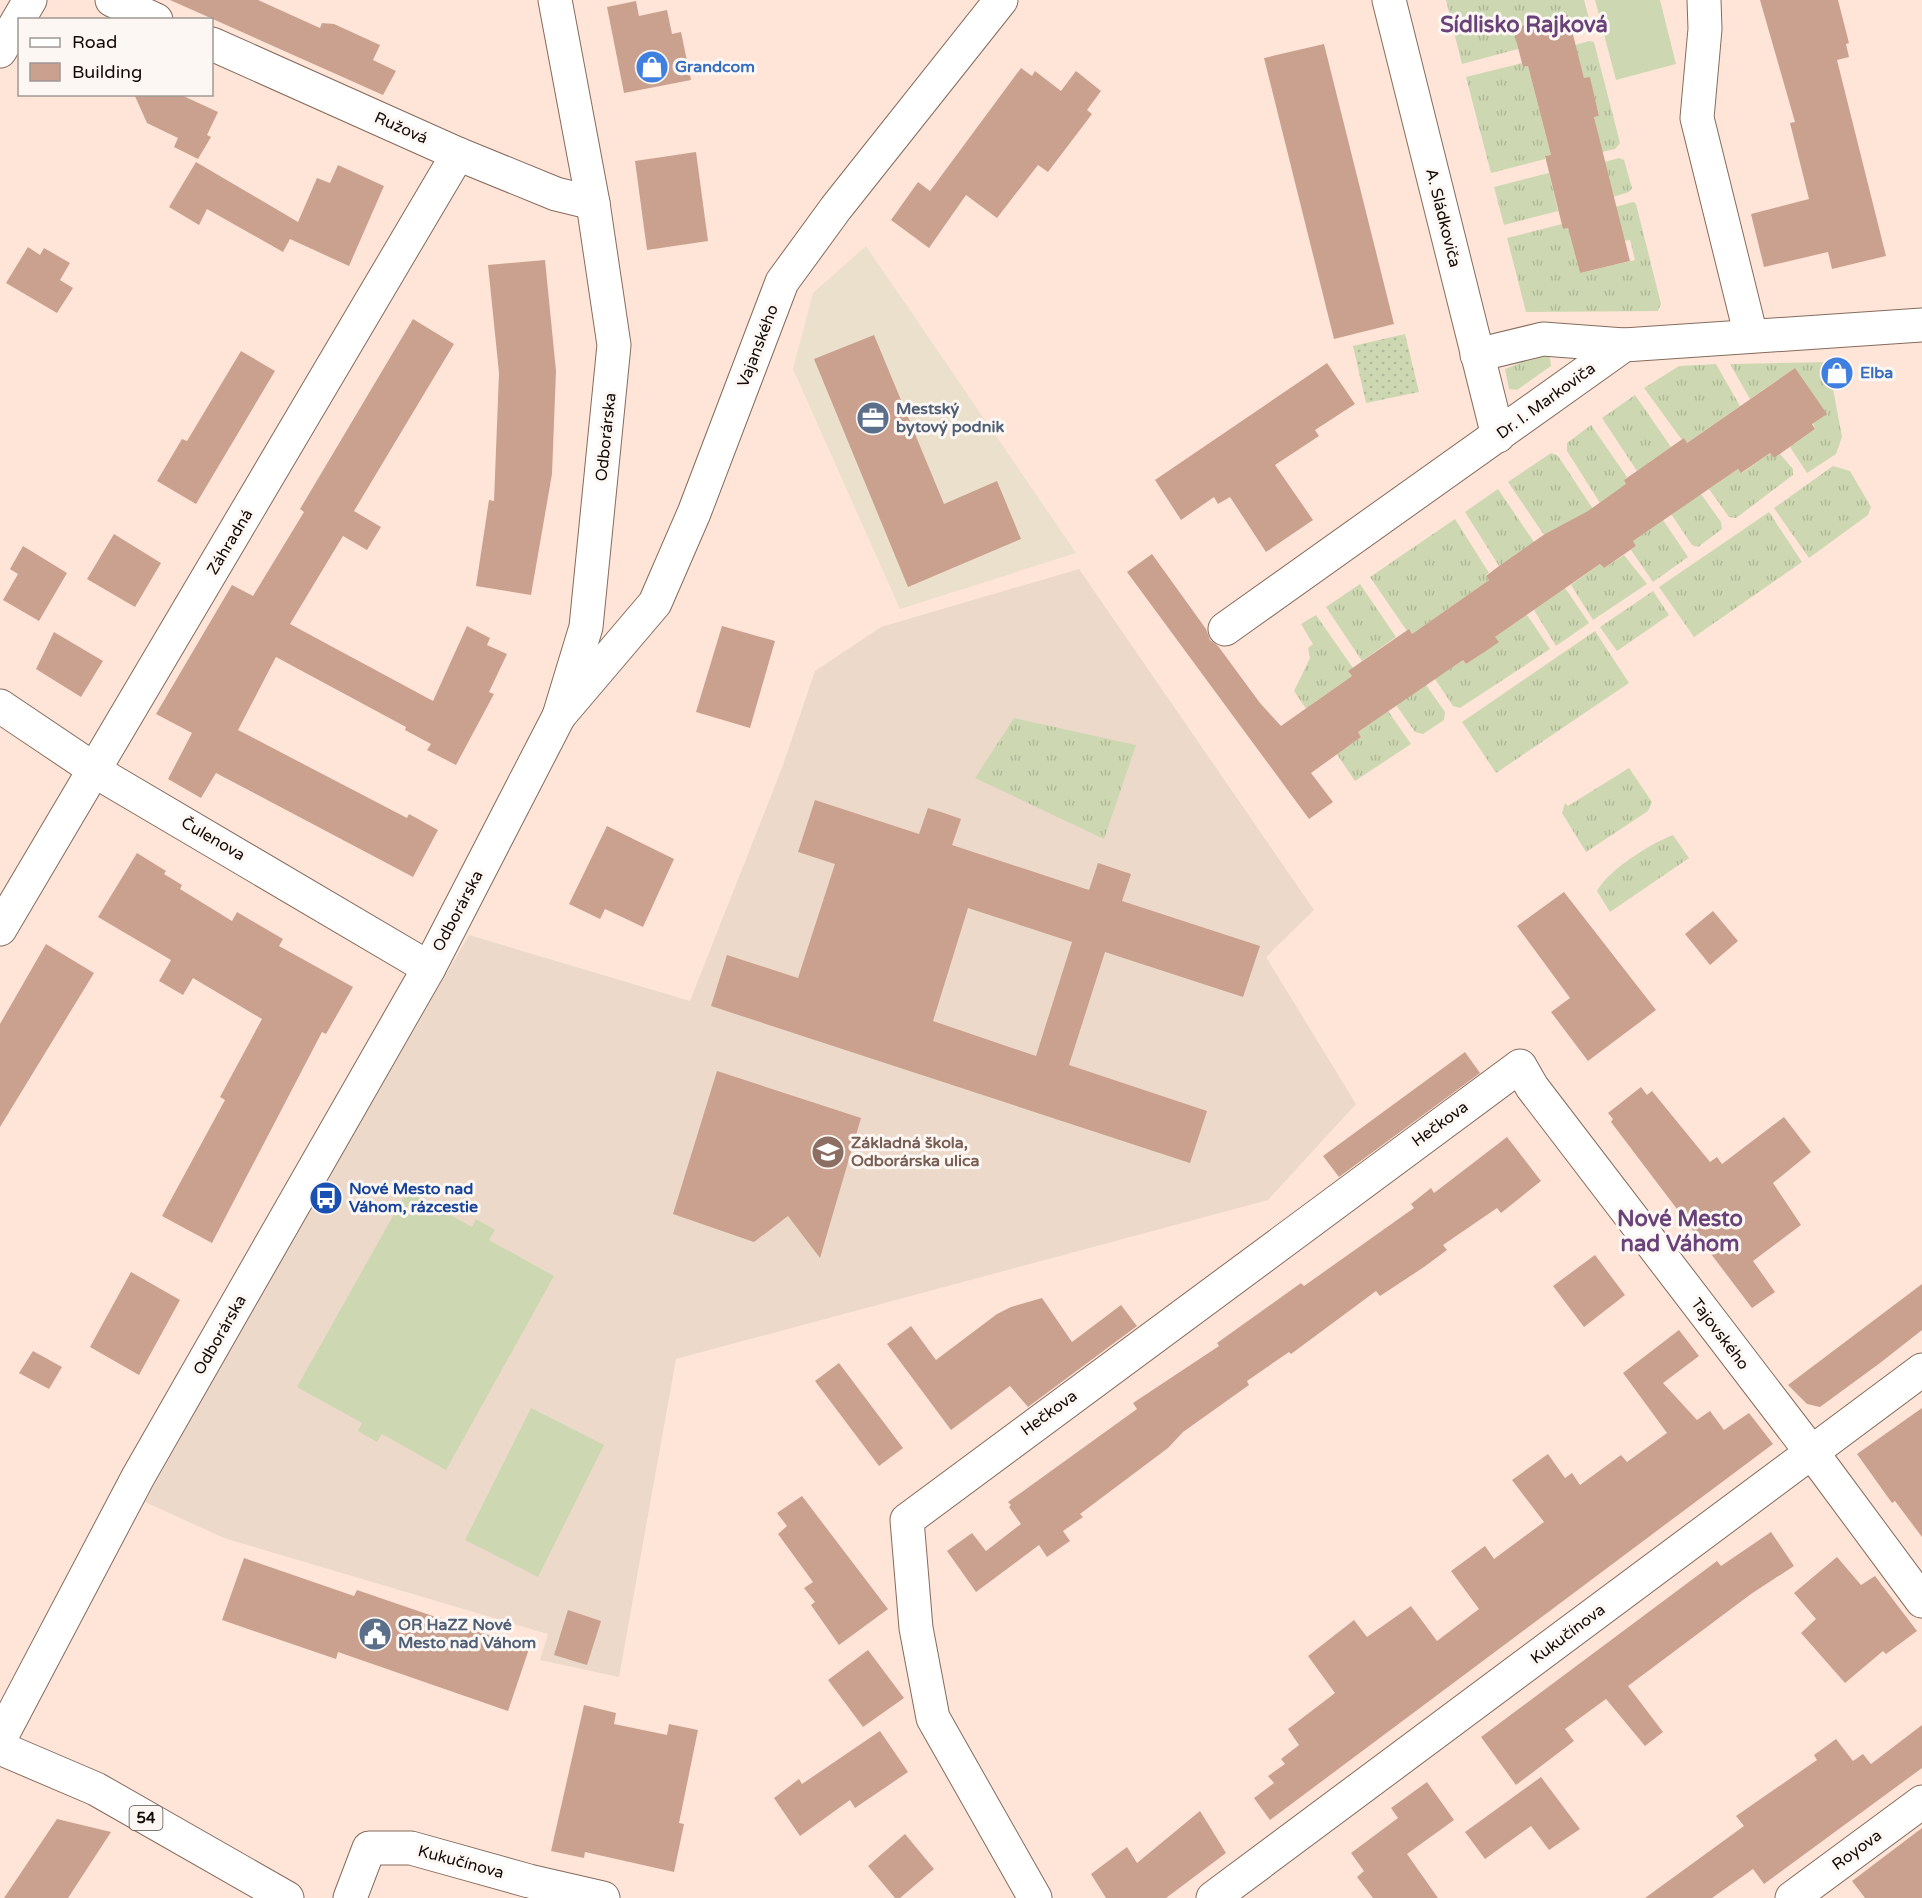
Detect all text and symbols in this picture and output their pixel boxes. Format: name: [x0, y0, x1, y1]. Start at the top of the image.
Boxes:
district label: Sídlisko Rajková: [1440, 12, 1608, 38]
legend: [18, 18, 213, 96]
text: Road: [72, 31, 117, 53]
shop icon: Grandcom: [634, 49, 670, 85]
place label: Grandcom: [675, 57, 755, 77]
text: Building: [72, 61, 142, 83]
street label: Ružová: [371, 107, 431, 149]
street label: A. Sládkoviča: [1421, 166, 1465, 270]
street label: Vajanského: [733, 302, 783, 390]
shop icon: Elba: [1819, 355, 1855, 391]
street label: Dr. I. Markoviča: [1493, 358, 1599, 444]
place label: Elba: [1860, 363, 1893, 383]
street label: Odborárska: [591, 392, 621, 482]
place label: Mestský bytový podnik: [896, 399, 1004, 437]
office icon: Mestský bytový podnik: [855, 400, 891, 436]
street label: Záhradná: [203, 506, 257, 578]
street label: Čulenova: [177, 813, 249, 865]
street label: Odborárska: [428, 867, 488, 955]
street label: Hečkova: [1408, 1097, 1472, 1151]
place label: Základná škola, Odborárska ulica: [851, 1133, 979, 1171]
school or university icon: Základná škola, Odborárska ulica: [810, 1134, 846, 1170]
place label: Nové Mesto nad Váhom, rázcestie: [349, 1179, 478, 1217]
bus stop icon: Nové Mesto nad Váhom, rázcestie: [308, 1180, 344, 1216]
district label: Nové Mesto nad Váhom: [1617, 1206, 1743, 1257]
street label: Odborárska: [189, 1291, 251, 1379]
street label: Tajovského: [1687, 1294, 1753, 1374]
street label: Hečkova: [1017, 1386, 1081, 1440]
street label: Kukučínova: [1527, 1599, 1609, 1669]
place label: OR HaZZ Nové Mesto nad Váhom: [398, 1615, 536, 1653]
public building icon: OR HaZZ Nové Mesto nad Váhom: [357, 1616, 393, 1652]
road number: 54: [130, 1806, 162, 1830]
street label: Royova: [1828, 1825, 1886, 1875]
street label: Kukučínova: [416, 1841, 506, 1883]

